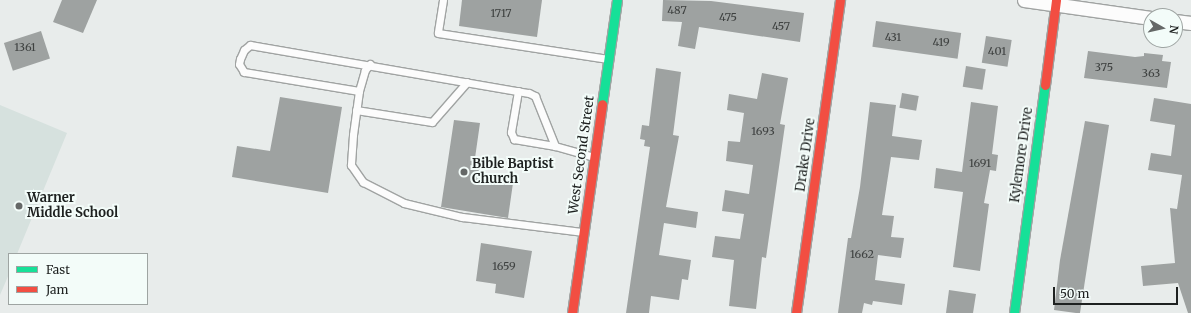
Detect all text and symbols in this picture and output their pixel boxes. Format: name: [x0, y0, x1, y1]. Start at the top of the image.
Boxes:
house number: 487: [667, 3, 687, 17]
house number: 1717: [490, 6, 512, 20]
north arrow: [1143, 8, 1183, 48]
house number: 475: [719, 10, 737, 24]
house number: 457: [772, 19, 790, 33]
text: N: [1166, 24, 1181, 35]
house number: 431: [885, 30, 901, 44]
house number: 419: [932, 35, 950, 49]
house number: 1361: [14, 40, 36, 54]
house number: 401: [988, 44, 1006, 58]
house number: 375: [1095, 60, 1113, 74]
house number: 363: [1142, 66, 1160, 80]
street label: West Second Street: [566, 95, 598, 215]
street label: Kylemore Drive: [1008, 106, 1036, 204]
street label: Drake Drive: [793, 117, 819, 193]
house number: 1693: [751, 124, 775, 138]
house number: 1691: [969, 156, 991, 170]
place label: Bible Baptist Church: [472, 157, 554, 188]
marker: Bible Baptist Church: [459, 167, 469, 177]
place label: Warner Middle School: [27, 191, 118, 222]
marker: Warner Middle School: [14, 201, 24, 211]
house number: 1662: [850, 247, 874, 261]
legend: [8, 253, 148, 305]
house number: 1659: [492, 259, 516, 273]
text: Fast: [46, 262, 70, 277]
scale bar: [1055, 279, 1180, 305]
text: Jam: [46, 282, 68, 297]
text: 50 m: [1060, 286, 1089, 301]

